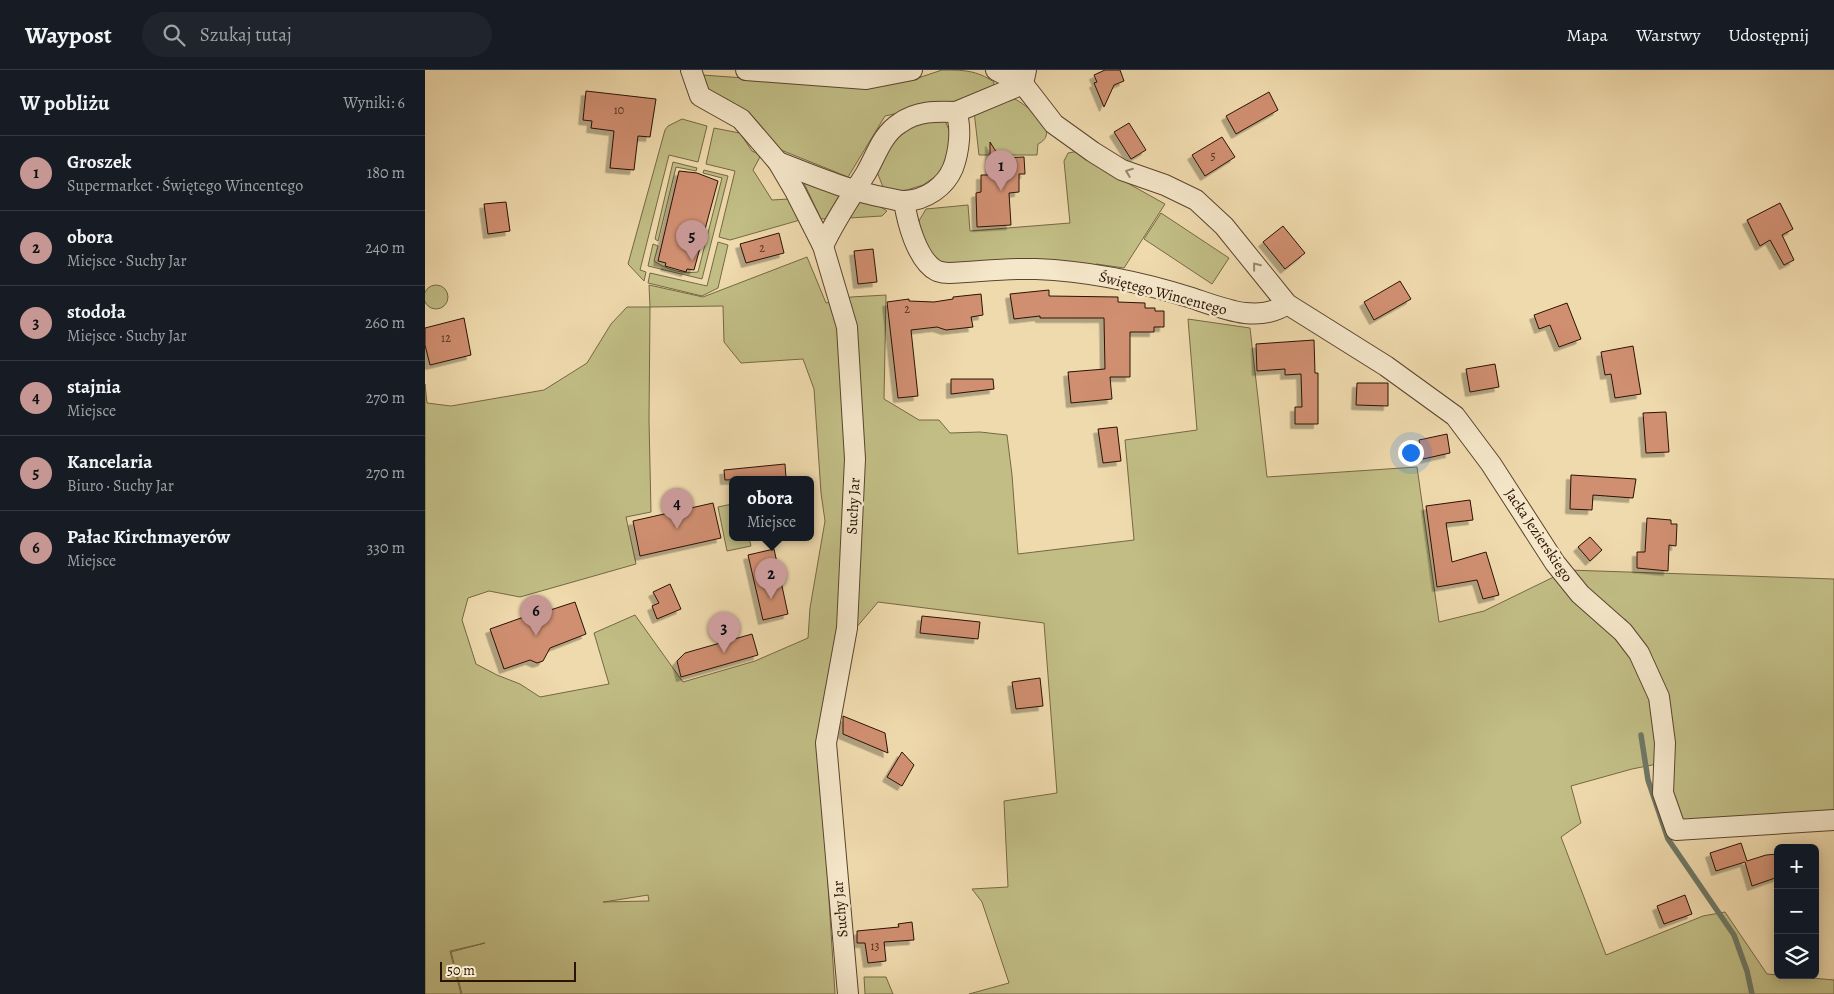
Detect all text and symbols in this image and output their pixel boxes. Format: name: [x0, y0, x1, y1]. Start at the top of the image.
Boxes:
search box: [142, 12, 492, 57]
text: Waypost: [25, 19, 112, 51]
icon: search: [160, 21, 188, 49]
text: Szukaj tutaj: [200, 22, 292, 48]
text: Mapa: [1567, 23, 1608, 47]
text: Warstwy: [1636, 23, 1700, 47]
text: Udostępnij: [1728, 23, 1809, 47]
text: W pobliżu: [20, 89, 109, 117]
text: Wyniki: 6: [343, 92, 405, 114]
house number: 10: [614, 102, 624, 118]
house number: 5: [1210, 148, 1216, 164]
text: Groszek: [67, 149, 131, 175]
pin: 1: [985, 150, 1017, 191]
text: 1: [33, 162, 39, 184]
text: 180 m: [367, 162, 405, 184]
one-way arrow: [1125, 168, 1134, 178]
text: Supermarket · Świętego Wincentego: [67, 175, 303, 197]
pin: 5: [676, 220, 708, 261]
text: obora: [67, 224, 113, 250]
text: 2: [32, 237, 40, 259]
text: 240 m: [365, 237, 405, 259]
house number: 2: [759, 240, 765, 256]
text: Miejsce · Suchy Jar: [67, 250, 187, 272]
one-way arrow: [1253, 263, 1262, 272]
street label: Świętego Wincentego: [1097, 266, 1229, 320]
text: stodoła: [67, 299, 126, 325]
house number: 2: [904, 301, 910, 317]
text: 3: [33, 312, 39, 334]
text: 260 m: [365, 312, 405, 334]
text: Miejsce · Suchy Jar: [67, 325, 187, 347]
house number: 12: [441, 330, 451, 346]
text: stajnia: [67, 374, 121, 400]
text: 4: [32, 387, 40, 409]
text: 270 m: [366, 387, 405, 409]
text: Miejsce: [67, 400, 116, 422]
your location: [1398, 440, 1424, 466]
text: Kancelaria: [67, 449, 152, 475]
text: 5: [33, 462, 39, 484]
text: 270 m: [366, 462, 405, 484]
text: Biuro · Suchy Jar: [67, 475, 174, 497]
popup: [729, 476, 814, 541]
street label: Suchy Jar: [842, 477, 864, 535]
street label: Jacka Jezierskiego: [1500, 484, 1578, 586]
text: obora: [747, 485, 793, 511]
pin: 4: [661, 488, 693, 529]
text: Miejsce: [747, 511, 796, 533]
text: Pałac Kirchmayerów: [67, 524, 230, 550]
text: 6: [32, 537, 40, 559]
text: 330 m: [367, 537, 405, 559]
text: Miejsce: [67, 550, 116, 572]
pin: 2: [755, 558, 787, 599]
pin: 6: [520, 595, 552, 636]
pin: 3: [708, 612, 740, 653]
map controls: [1774, 844, 1819, 979]
button: +: [1774, 844, 1819, 889]
street label: Suchy Jar: [828, 879, 852, 938]
button: −: [1774, 889, 1819, 934]
button: layers: [1774, 934, 1819, 979]
house number: 13: [870, 938, 880, 954]
scale bar: [440, 959, 576, 982]
text: 50 m: [447, 961, 475, 980]

